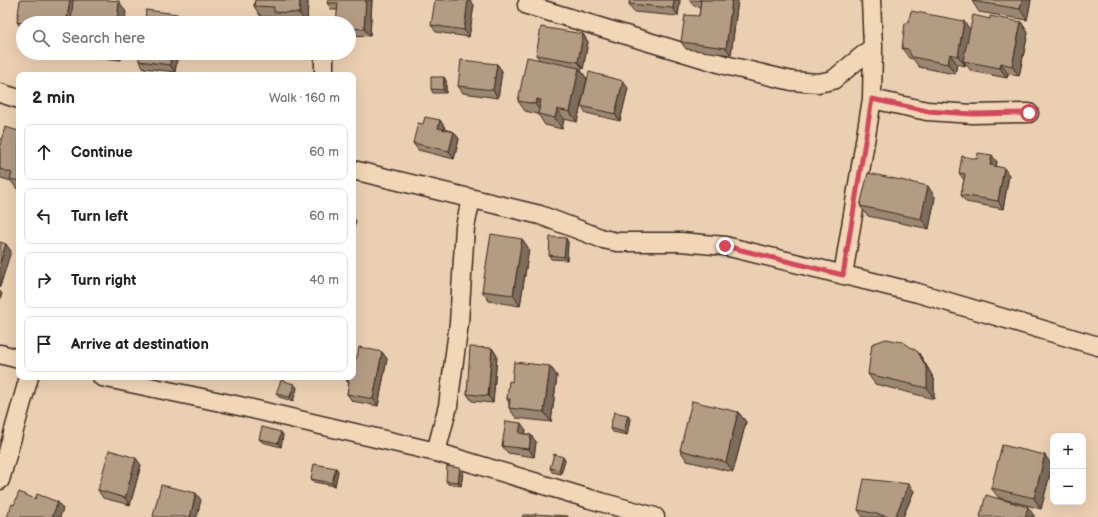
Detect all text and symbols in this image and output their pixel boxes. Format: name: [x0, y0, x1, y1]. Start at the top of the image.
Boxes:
search box: [16, 16, 356, 60]
icon: search: [30, 27, 52, 49]
text: Search here: [62, 29, 145, 48]
text: 2 min: [32, 88, 75, 108]
text: Walk · 160 m: [269, 90, 340, 106]
route start: [1020, 104, 1038, 122]
icon: ahead: [33, 141, 55, 163]
text: Continue: [71, 143, 133, 162]
text: 60 m: [309, 144, 339, 160]
icon: left: [33, 205, 55, 227]
text: Turn left: [71, 207, 128, 226]
text: 60 m: [309, 208, 339, 224]
route end: [716, 237, 734, 255]
icon: right: [33, 269, 55, 291]
text: Turn right: [71, 271, 136, 290]
text: 40 m: [309, 272, 339, 288]
icon: arrive: [33, 333, 55, 355]
text: Arrive at destination: [71, 335, 209, 354]
map controls: [1050, 433, 1086, 505]
button: +: [1050, 433, 1086, 469]
button: −: [1050, 469, 1086, 505]

